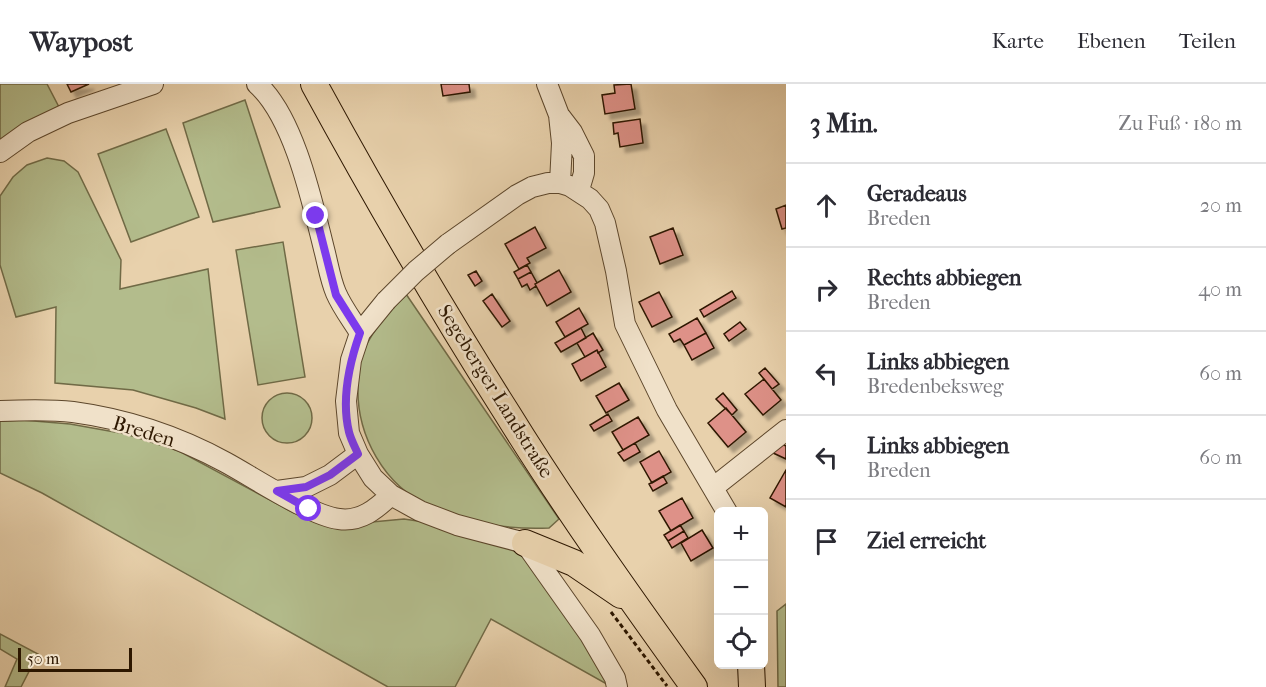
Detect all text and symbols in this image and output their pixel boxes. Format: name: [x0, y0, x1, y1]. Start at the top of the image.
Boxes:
text: Waypost: [30, 25, 133, 58]
text: Karte: [992, 29, 1044, 53]
text: Ebenen: [1077, 29, 1146, 53]
text: Teilen: [1179, 29, 1236, 53]
text: 3 Min.: [810, 108, 878, 139]
text: Zu Fuß · 180 m: [1118, 112, 1242, 135]
text: Geradeaus: [867, 181, 967, 207]
icon: ahead: [810, 189, 843, 222]
text: 20 m: [1200, 194, 1242, 217]
route end: [302, 202, 328, 228]
text: Breden: [867, 207, 931, 230]
text: Rechts abbiegen: [867, 265, 1022, 291]
icon: right: [810, 273, 843, 306]
text: 40 m: [1198, 278, 1242, 301]
text: Breden: [867, 291, 931, 314]
street label: Segeberger Landstraße: [433, 300, 558, 482]
text: Links abbiegen: [867, 349, 1009, 375]
icon: left: [810, 357, 843, 390]
text: 60 m: [1199, 362, 1242, 385]
text: Bredenbeksweg: [867, 375, 1004, 398]
street label: Breden: [110, 411, 178, 452]
text: Links abbiegen: [867, 433, 1009, 459]
icon: left: [810, 441, 843, 474]
text: 60 m: [1199, 446, 1242, 469]
text: Breden: [867, 459, 931, 482]
route start: [295, 495, 321, 521]
map controls: [714, 507, 768, 669]
button: +: [714, 507, 768, 561]
icon: arrive: [810, 525, 843, 558]
text: Ziel erreicht: [867, 528, 986, 554]
button: −: [714, 561, 768, 615]
button: locate: [714, 615, 768, 669]
scale bar: [18, 645, 132, 672]
text: 50 m: [27, 649, 59, 668]

